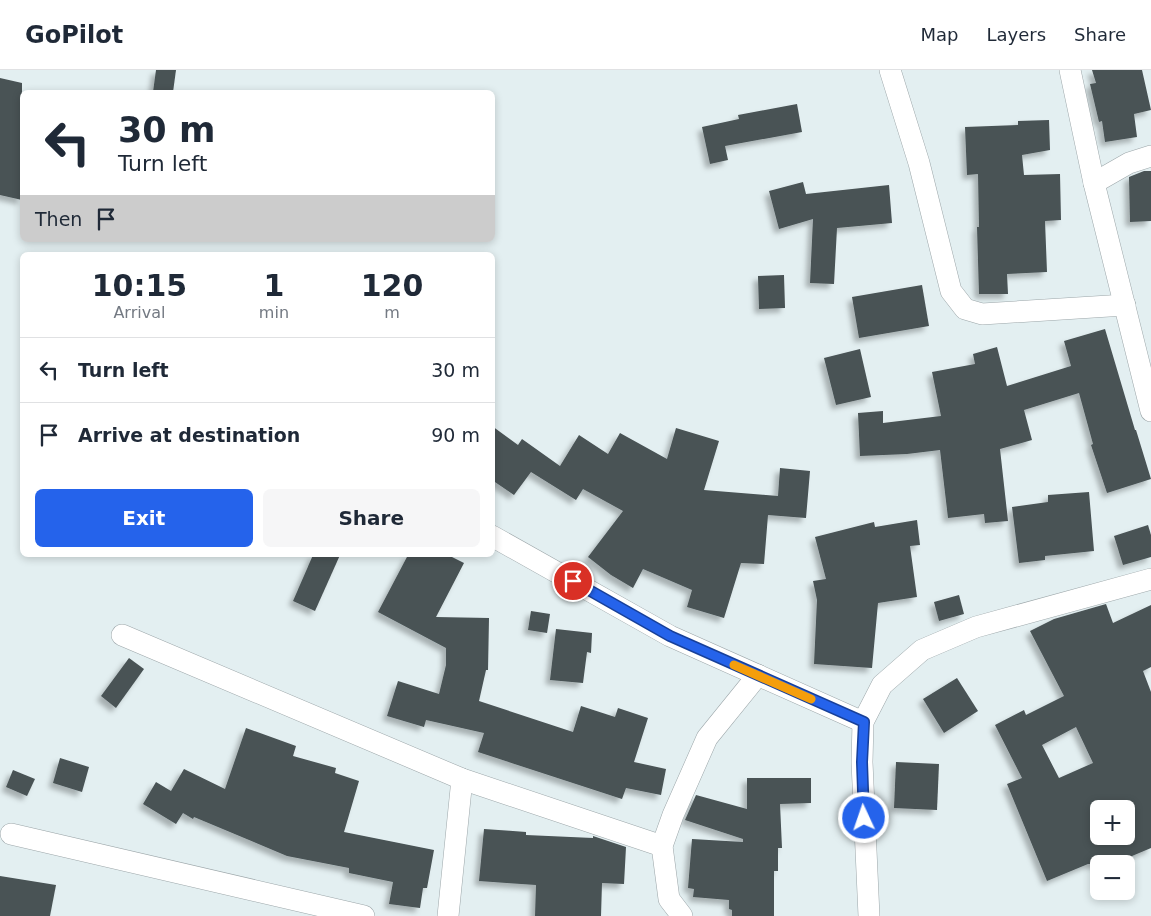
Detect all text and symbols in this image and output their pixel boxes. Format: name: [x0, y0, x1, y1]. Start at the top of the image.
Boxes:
text: GoPilot: [25, 21, 123, 49]
text: Map: [920, 24, 958, 45]
text: Layers: [986, 24, 1046, 45]
text: Share: [1074, 24, 1126, 45]
icon: left: [35, 110, 100, 175]
text: 30 m: [118, 110, 215, 150]
text: Turn left: [118, 151, 207, 176]
icon: arrive: [92, 205, 120, 233]
text: Then: [35, 208, 82, 230]
text: 10:15: [92, 268, 187, 303]
text: 1: [263, 268, 284, 303]
text: 120: [361, 268, 423, 303]
text: Arrival: [113, 303, 165, 322]
text: min: [259, 303, 289, 322]
text: m: [384, 303, 400, 322]
icon: left: [35, 356, 63, 384]
text: Turn left: [78, 359, 169, 381]
text: 30 m: [431, 359, 480, 381]
icon: arrive: [35, 421, 63, 449]
text: Arrive at destination: [78, 424, 300, 446]
text: 90 m: [431, 424, 480, 446]
button: Exit: [35, 489, 253, 547]
button: Share: [263, 489, 480, 547]
pin: [552, 560, 594, 602]
icon: arrive: [559, 567, 587, 595]
position arrow: [837, 791, 889, 843]
map controls: [1090, 800, 1135, 900]
button: +: [1090, 800, 1135, 845]
button: −: [1090, 855, 1135, 900]

